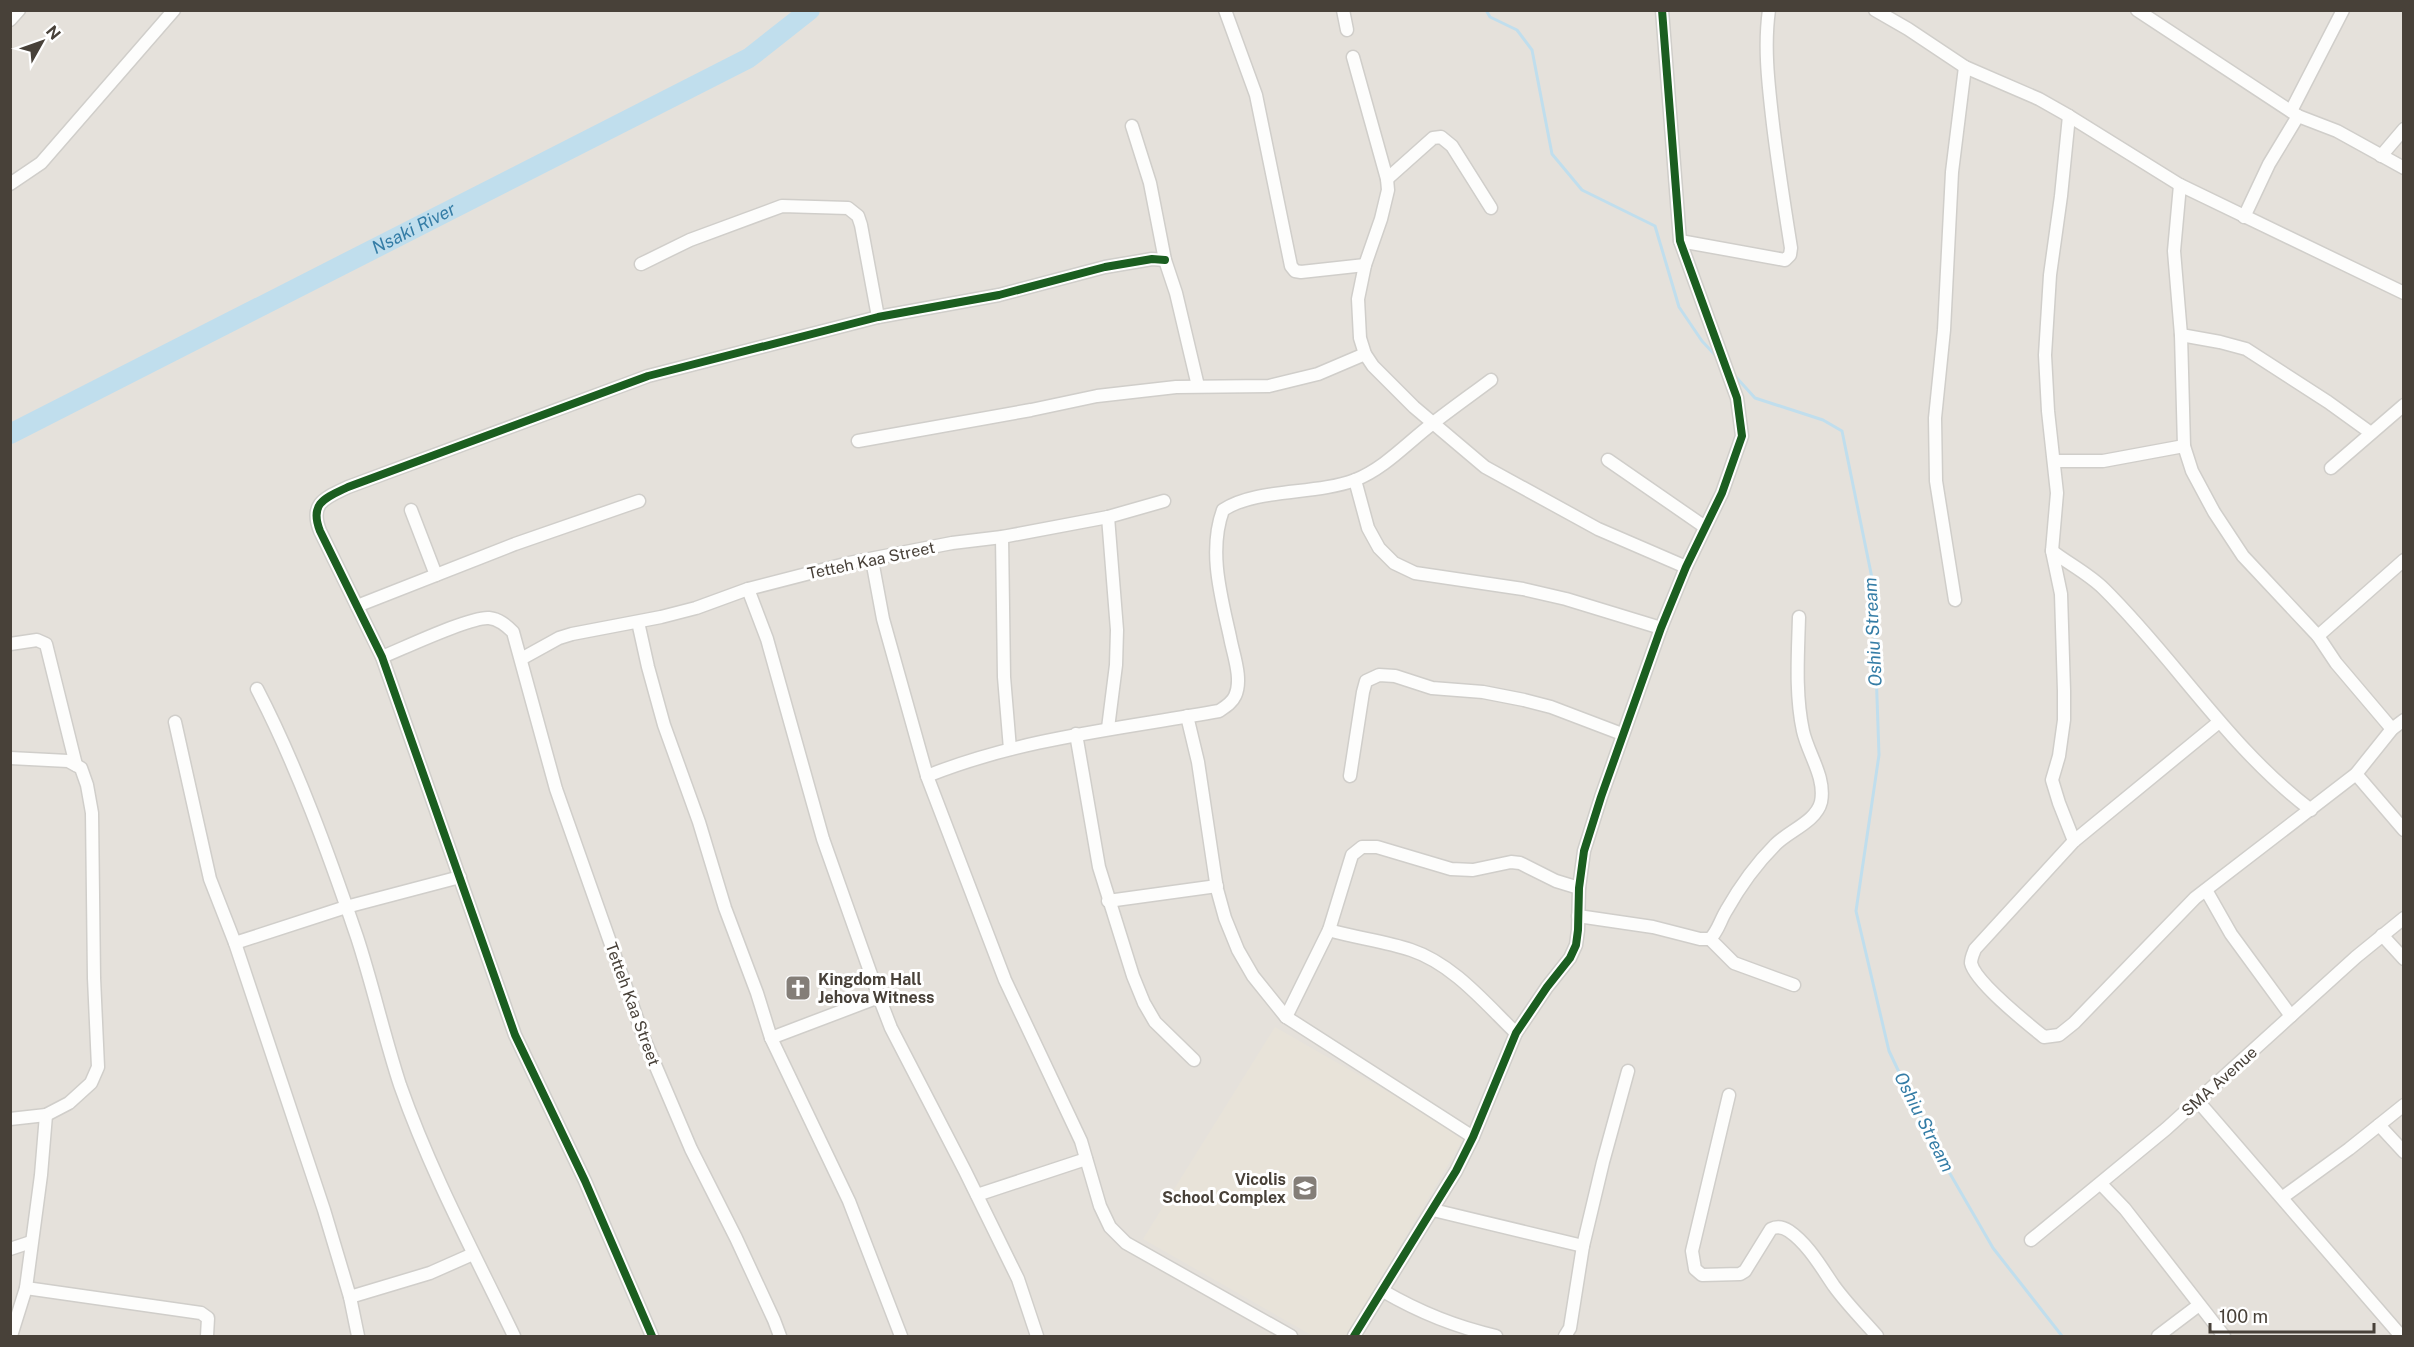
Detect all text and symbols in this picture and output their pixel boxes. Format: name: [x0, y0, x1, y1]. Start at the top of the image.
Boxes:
north arrow: [12, 12, 72, 72]
text: N: [42, 22, 64, 44]
water label: Nsaki River: [368, 198, 459, 258]
street label: Tetteh Kaa Street: [806, 538, 937, 583]
water label: Oshiu Stream: [1859, 577, 1886, 687]
street label: Tetteh Kaa Street: [601, 940, 664, 1068]
place label: Kingdom Hall Jehova Witness: [818, 970, 934, 1007]
church icon: Kingdom Hall Jehova Witness: [783, 973, 813, 1003]
street label: SMA Avenue: [2178, 1043, 2261, 1120]
water label: Oshiu Stream: [1890, 1068, 1959, 1175]
place label: Vicolis School Complex: [1162, 1170, 1287, 1207]
school or university icon: Vicolis School Complex: [1290, 1173, 1320, 1203]
scale bar: [2210, 1296, 2374, 1334]
text: 100 m: [2219, 1306, 2268, 1327]

